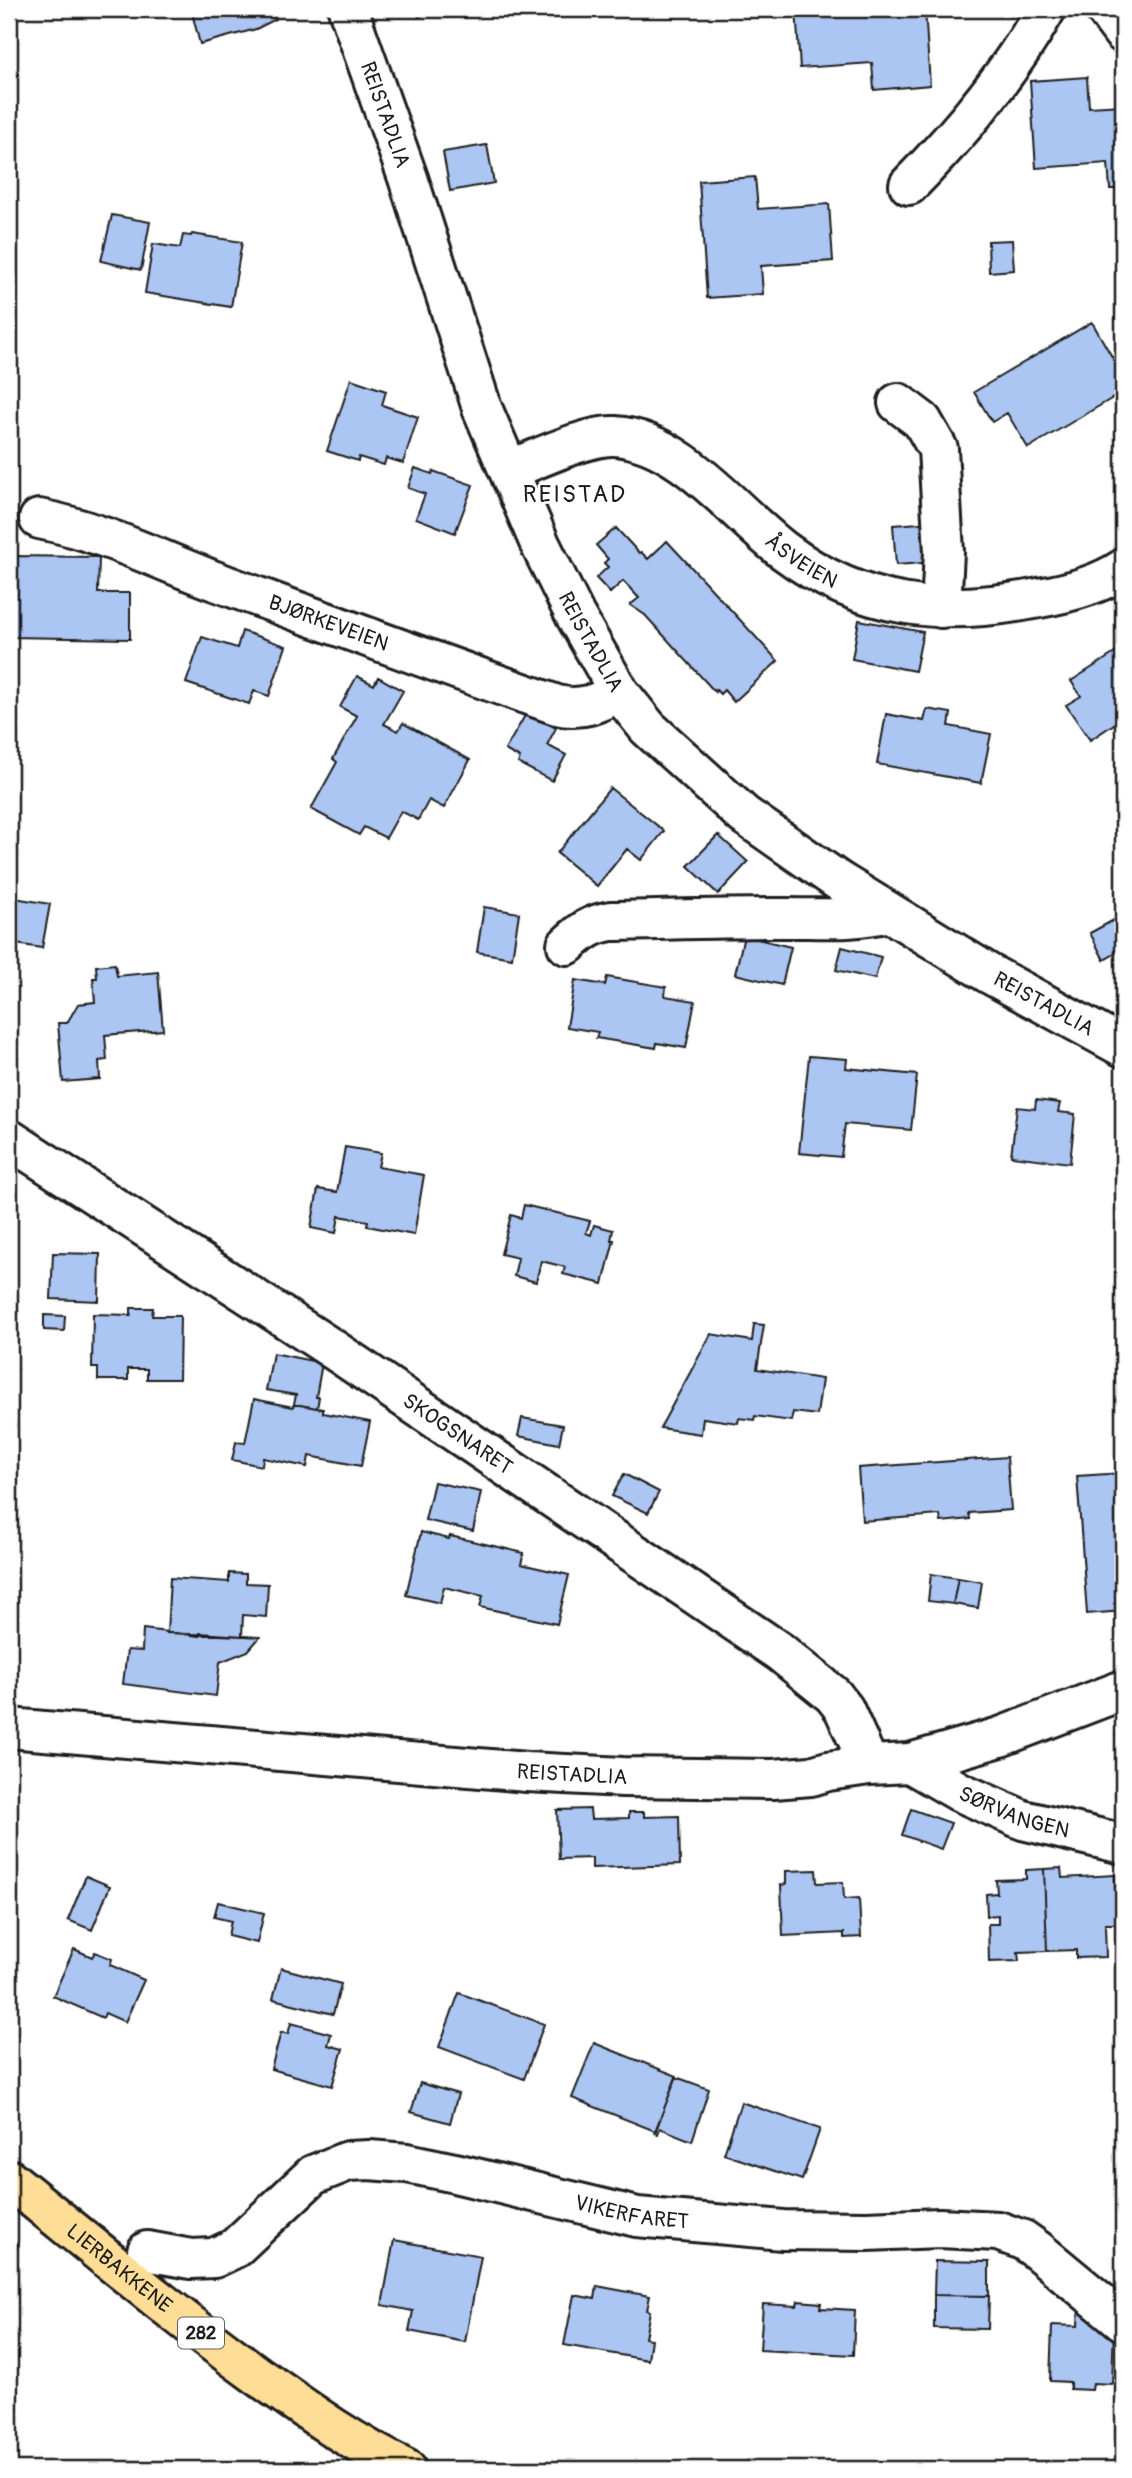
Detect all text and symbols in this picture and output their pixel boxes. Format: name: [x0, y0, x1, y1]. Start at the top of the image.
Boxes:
street label: REISTADLIA: [354, 58, 417, 171]
district label: REISTAD: [523, 480, 627, 509]
street label: ÅSVEIEN: [760, 527, 842, 594]
street label: REISTADLIA: [552, 587, 630, 697]
street label: BJØRKEVEIEN: [265, 588, 392, 657]
street label: REISTADLIA: [989, 965, 1099, 1042]
street label: SKOGSNARET: [398, 1387, 518, 1481]
street label: REISTADLIA: [516, 1758, 628, 1791]
street label: SØRVANGEN: [955, 1780, 1072, 1844]
street label: VIKERFARET: [572, 2189, 690, 2235]
street label: LIERBAKKENE: [61, 2218, 178, 2319]
road number: 282: [178, 2318, 224, 2348]

